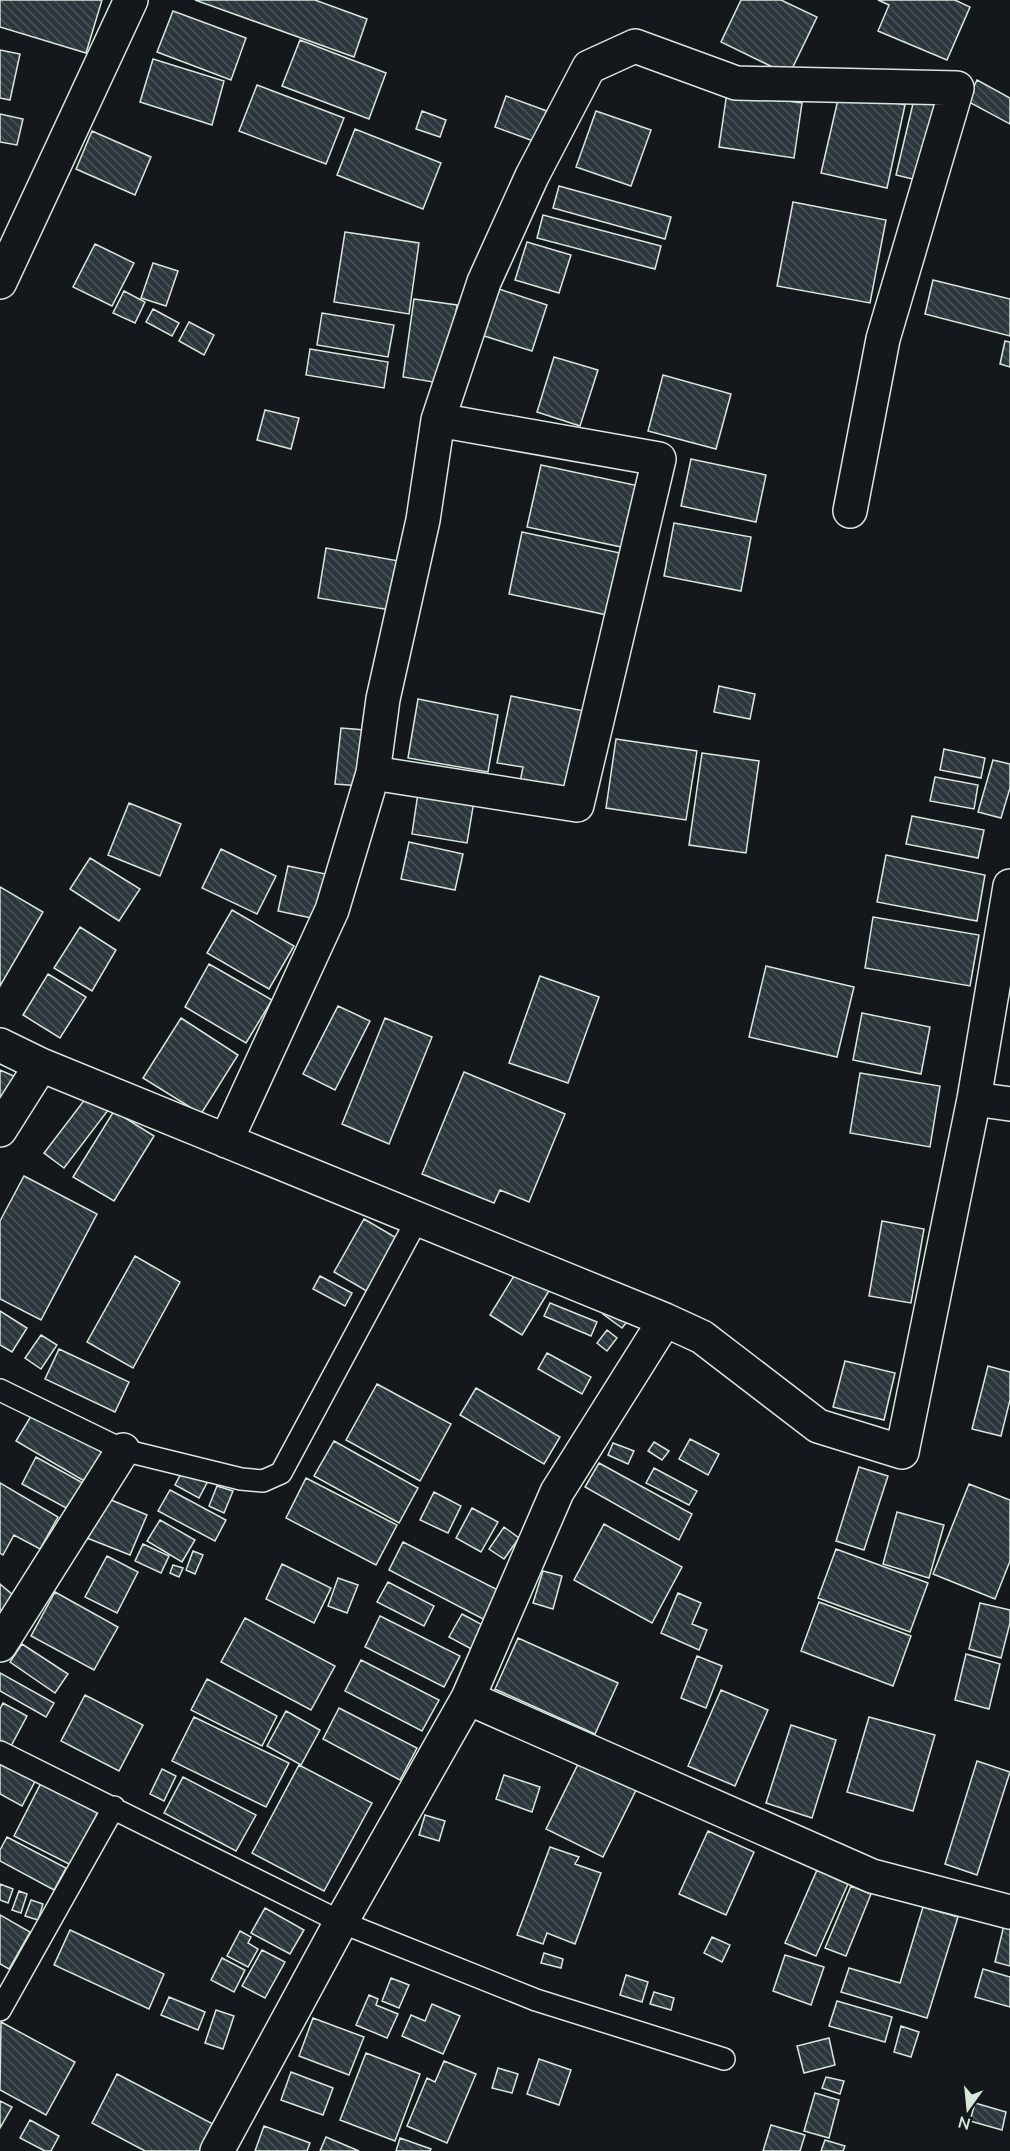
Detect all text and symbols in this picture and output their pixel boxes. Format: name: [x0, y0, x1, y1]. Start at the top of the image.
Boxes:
north arrow: [938, 2079, 998, 2139]
text: N: [956, 2110, 973, 2135]

